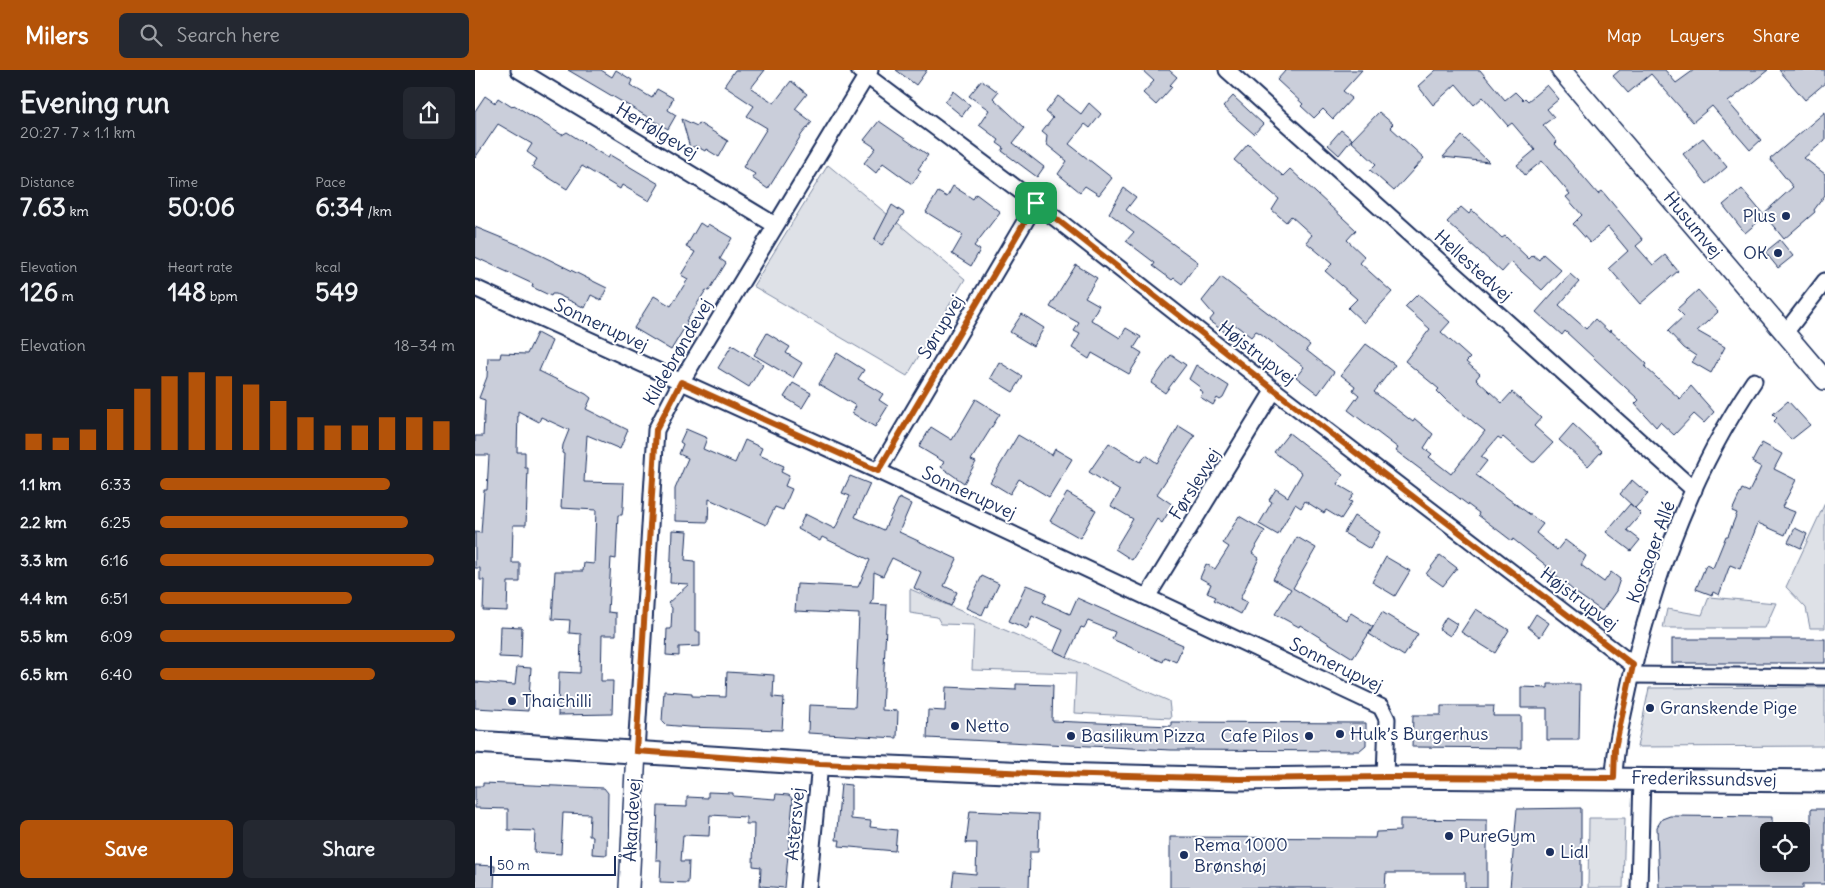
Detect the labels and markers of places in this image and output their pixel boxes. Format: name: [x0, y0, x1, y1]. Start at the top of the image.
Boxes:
pin: [1015, 182, 1057, 224]
place label: Plus: [1742, 204, 1776, 227]
marker: Plus: [1780, 210, 1792, 222]
place label: OK: [1743, 241, 1768, 264]
marker: OK: [1772, 247, 1784, 259]
place label: Thaichilli: [522, 689, 592, 712]
marker: Thaichilli: [506, 695, 518, 707]
place label: Granskende Pige: [1660, 696, 1797, 719]
marker: Granskende Pige: [1644, 702, 1656, 714]
place label: Netto: [965, 714, 1009, 737]
marker: Netto: [949, 720, 961, 732]
place label: Hulk’s Burgerhus: [1350, 722, 1488, 745]
place label: Basilikum Pizza: [1081, 724, 1205, 747]
place label: Cafe Pilos: [1220, 724, 1299, 747]
marker: Hulk’s Burgerhus: [1334, 728, 1346, 740]
marker: Basilikum Pizza: [1065, 730, 1077, 742]
marker: Cafe Pilos: [1303, 730, 1315, 742]
place label: PureGym: [1459, 824, 1536, 847]
marker: PureGym: [1443, 830, 1455, 842]
place label: Rema 1000 Brønshøj: [1194, 833, 1288, 877]
place label: Lidl: [1560, 840, 1588, 863]
marker: Lidl: [1544, 846, 1556, 858]
marker: Rema 1000 Brønshøj: [1178, 849, 1190, 861]

